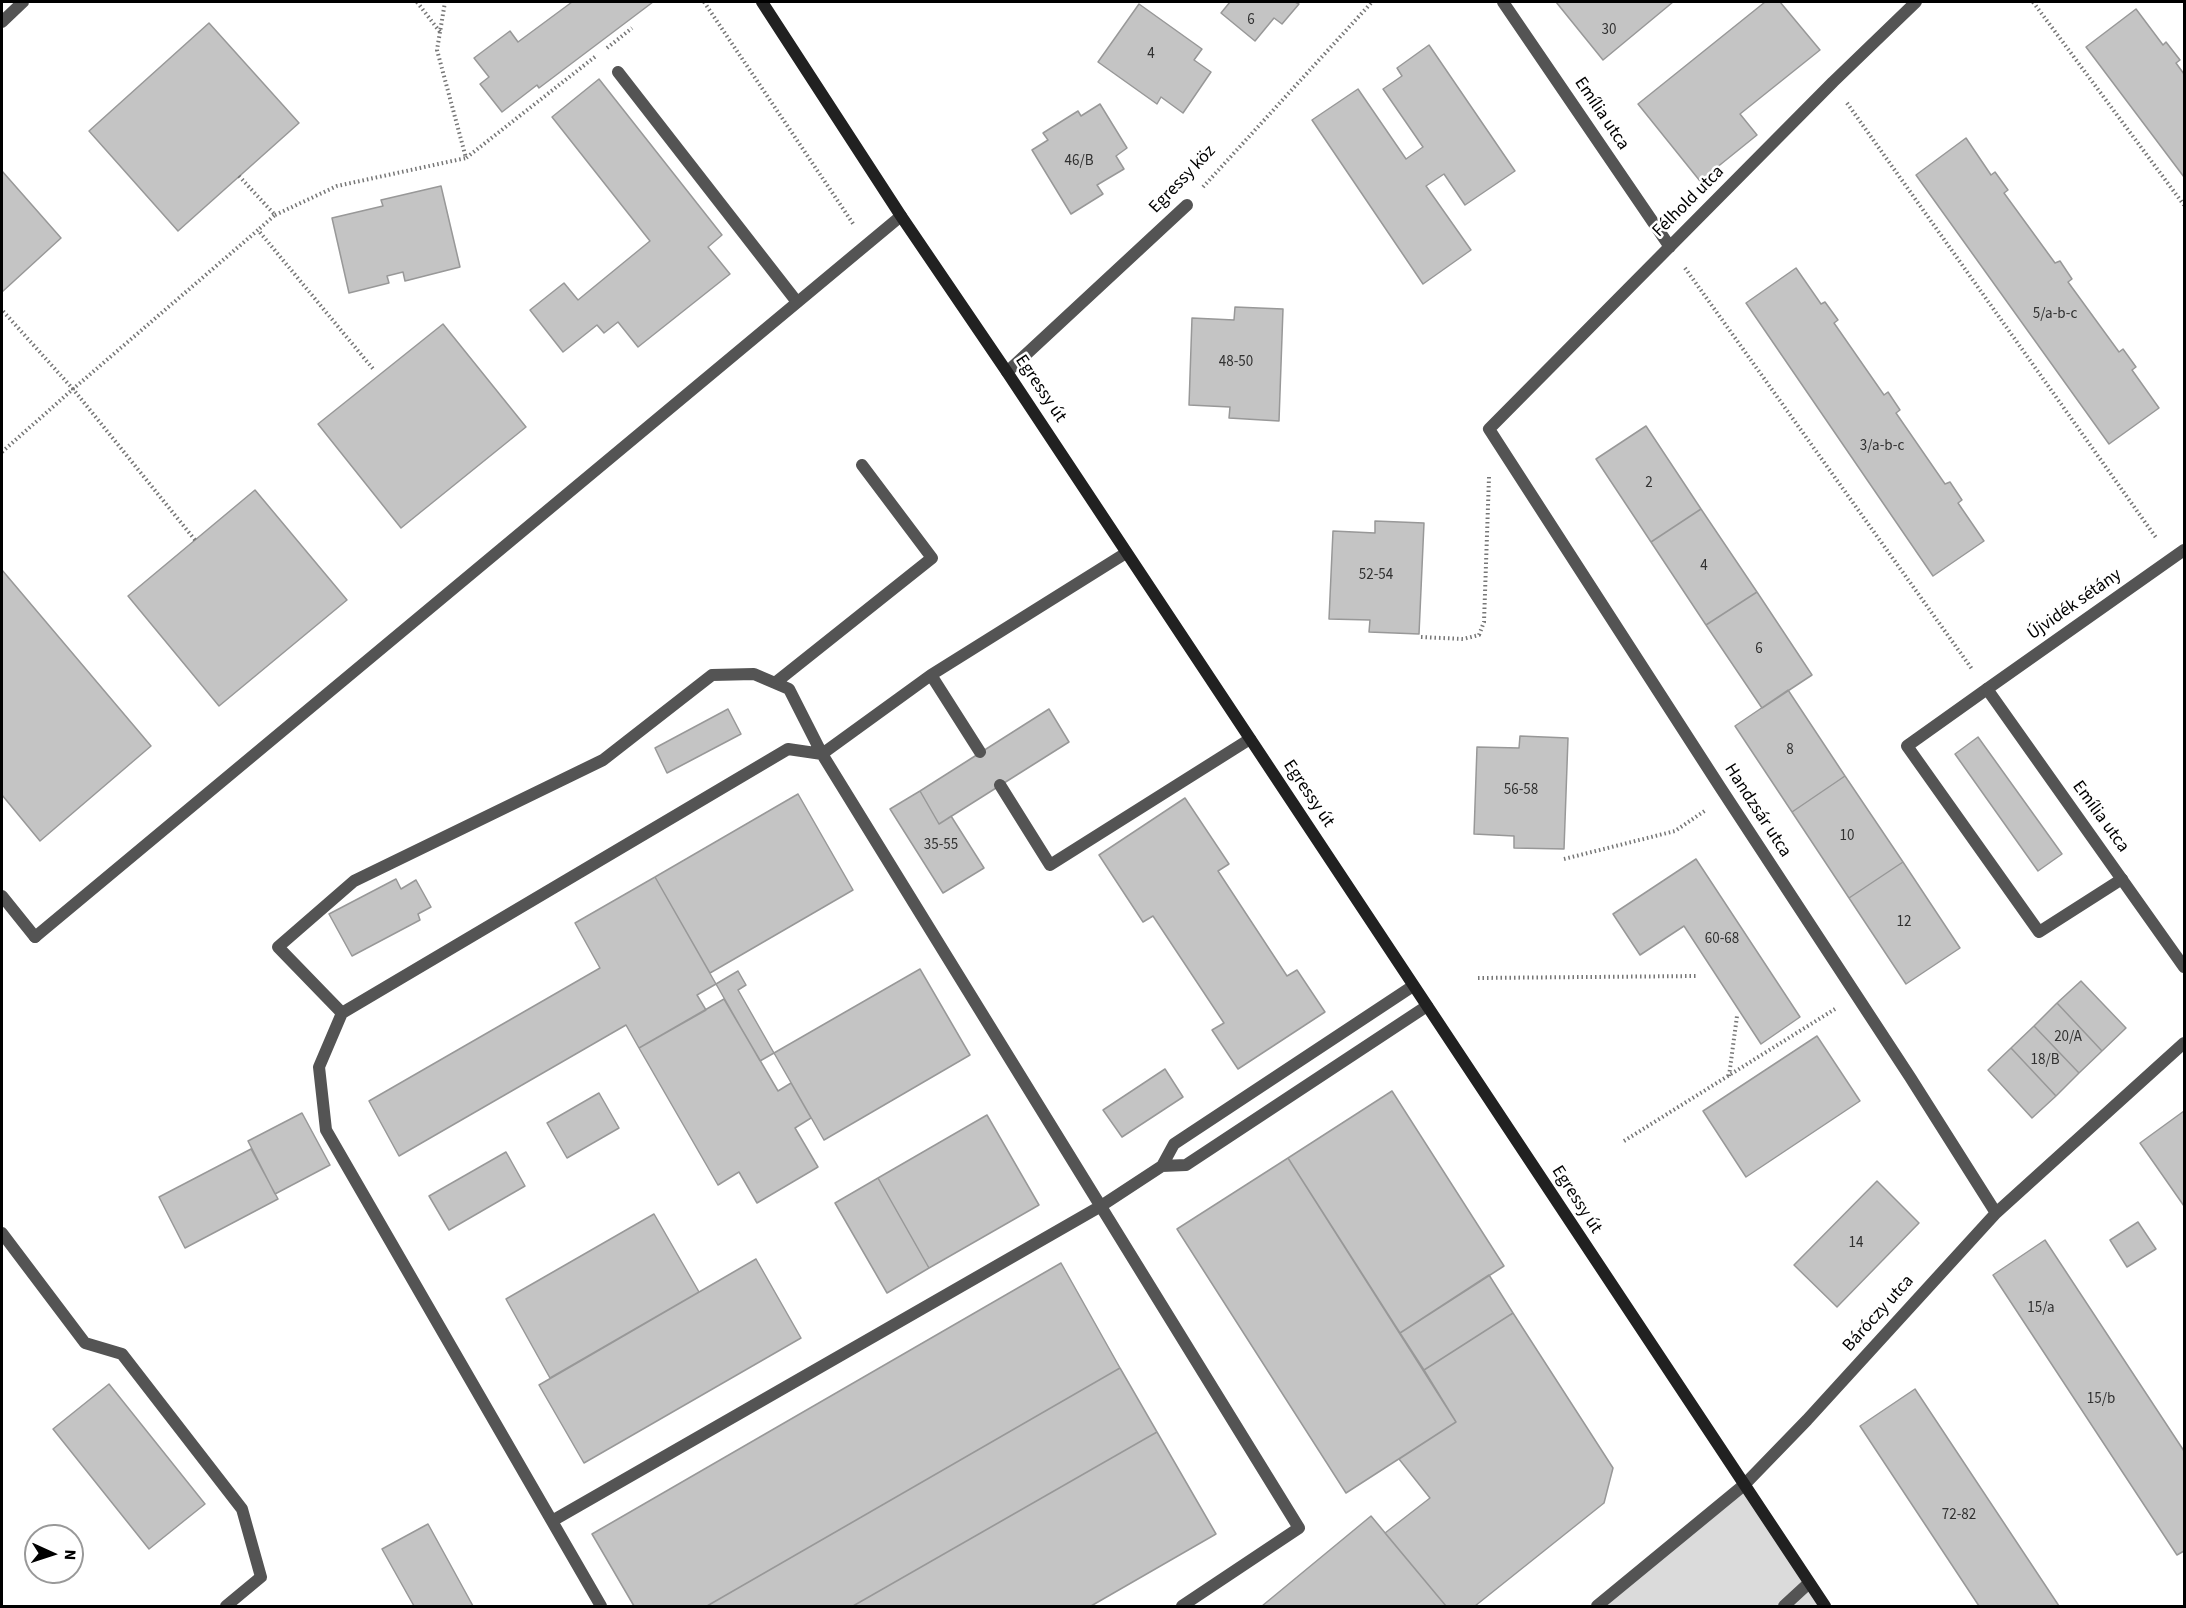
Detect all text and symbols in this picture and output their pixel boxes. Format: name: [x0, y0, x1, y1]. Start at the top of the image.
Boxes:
house number: 6: [1247, 12, 1255, 30]
house number: 30: [1602, 22, 1616, 40]
house number: 4: [1147, 46, 1155, 64]
street label: Emília utca: [1569, 73, 1633, 155]
street label: Egressy köz: [1145, 141, 1221, 219]
house number: 46/B: [1065, 153, 1093, 171]
street label: Félhold utca: [1649, 162, 1729, 242]
house number: 5/a-b-c: [2033, 306, 2077, 324]
street label: Egressy út: [1010, 351, 1070, 427]
house number: 48-50: [1219, 354, 1253, 372]
house number: 3/a-b-c: [1860, 438, 1904, 456]
house number: 2: [1645, 475, 1653, 493]
house number: 4: [1700, 558, 1708, 576]
street label: Újvidék sétány: [2024, 565, 2126, 645]
house number: 52-54: [1359, 567, 1393, 585]
house number: 6: [1755, 641, 1763, 659]
house number: 8: [1786, 742, 1794, 760]
street label: Egressy út: [1278, 756, 1338, 832]
street label: Handzsár utca: [1719, 760, 1795, 862]
street label: Emília utca: [2067, 777, 2133, 857]
house number: 56-58: [1504, 782, 1538, 800]
house number: 10: [1840, 828, 1854, 846]
house number: 35-55: [924, 837, 958, 855]
house number: 12: [1897, 914, 1911, 932]
house number: 60-68: [1705, 931, 1739, 949]
house number: 20/A: [2054, 1029, 2082, 1047]
house number: 18/B: [2031, 1052, 2059, 1070]
street label: Egressy út: [1546, 1162, 1606, 1238]
house number: 14: [1849, 1235, 1863, 1253]
street label: Báróczy utca: [1839, 1271, 1919, 1357]
house number: 15/a: [2027, 1300, 2055, 1318]
house number: 15/b: [2087, 1391, 2115, 1409]
house number: 72-82: [1942, 1507, 1976, 1525]
north arrow: [24, 1524, 84, 1584]
text: N: [59, 1549, 81, 1561]

